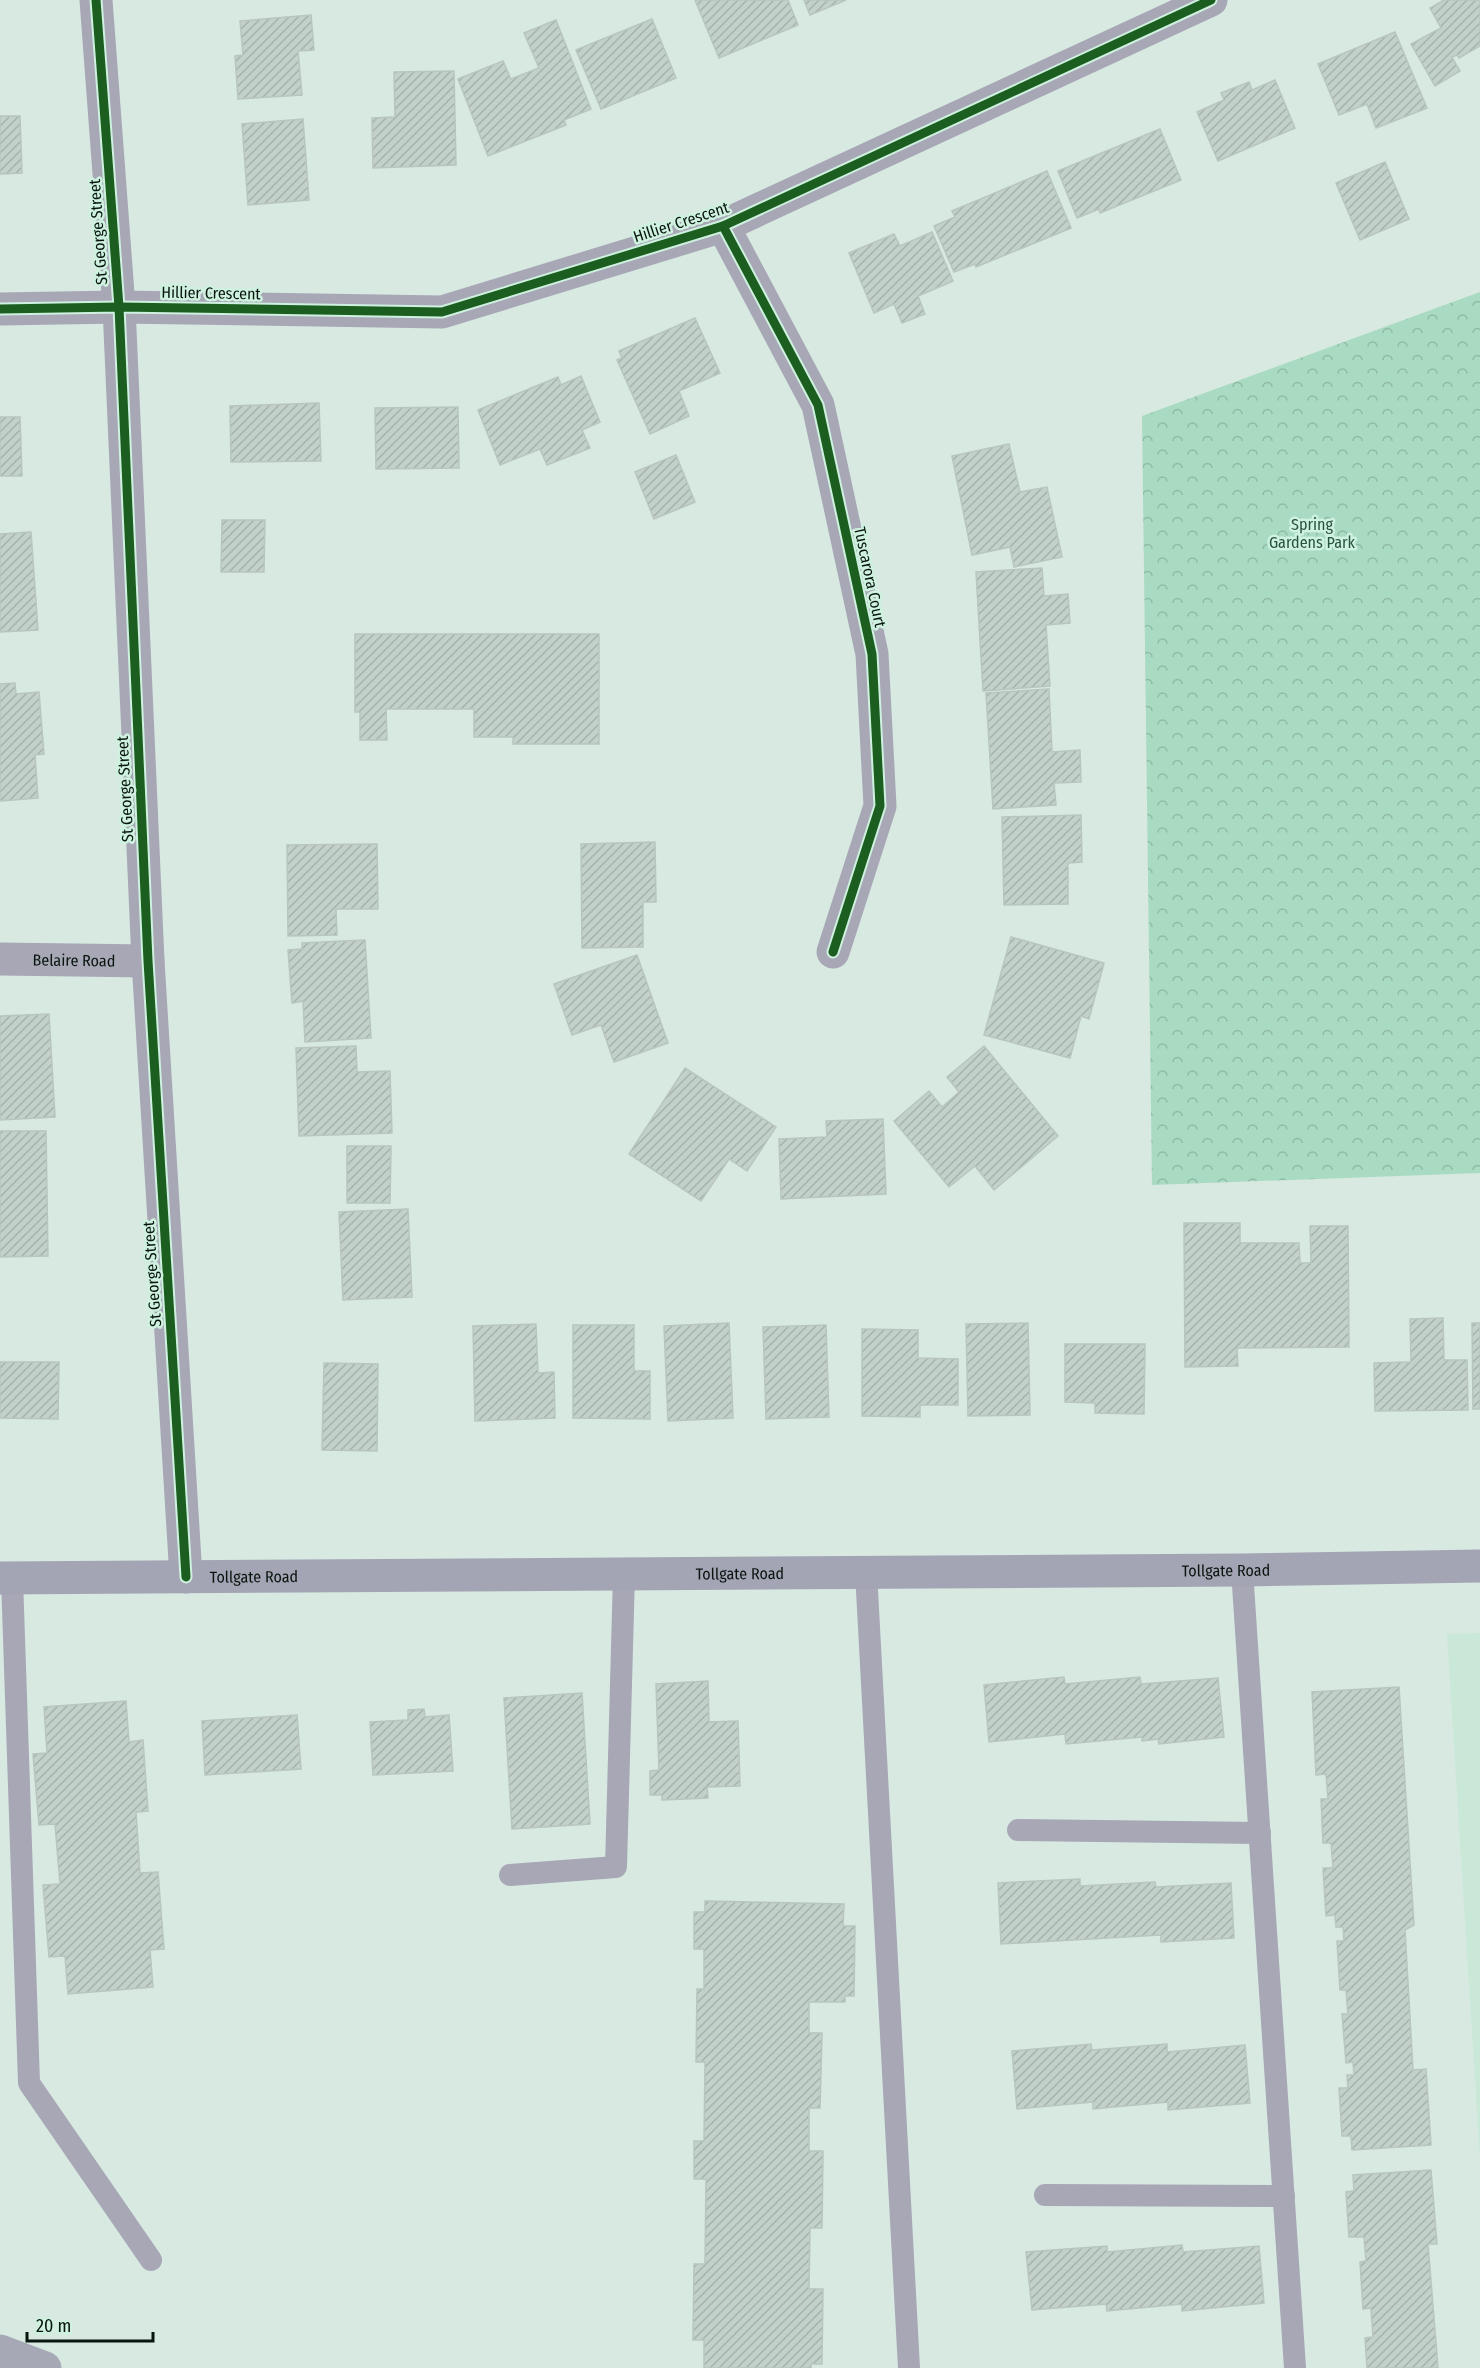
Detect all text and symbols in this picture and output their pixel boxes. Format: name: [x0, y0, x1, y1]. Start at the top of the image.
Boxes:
street label: St George Street: [85, 178, 111, 286]
street label: Hillier Crescent: [631, 197, 732, 246]
street label: Hillier Crescent: [161, 283, 262, 303]
park label: Spring Gardens Park: [1269, 515, 1356, 552]
street label: Tuscarora Court: [850, 525, 890, 630]
street label: St George Street: [113, 735, 137, 842]
street label: Belaire Road: [33, 950, 115, 970]
street label: St George Street: [139, 1220, 165, 1328]
street label: Tollgate Road: [1182, 1560, 1270, 1580]
street label: Tollgate Road: [696, 1563, 784, 1583]
street label: Tollgate Road: [210, 1567, 298, 1586]
scale bar: [27, 2305, 153, 2343]
text: 20 m: [36, 2315, 71, 2337]

